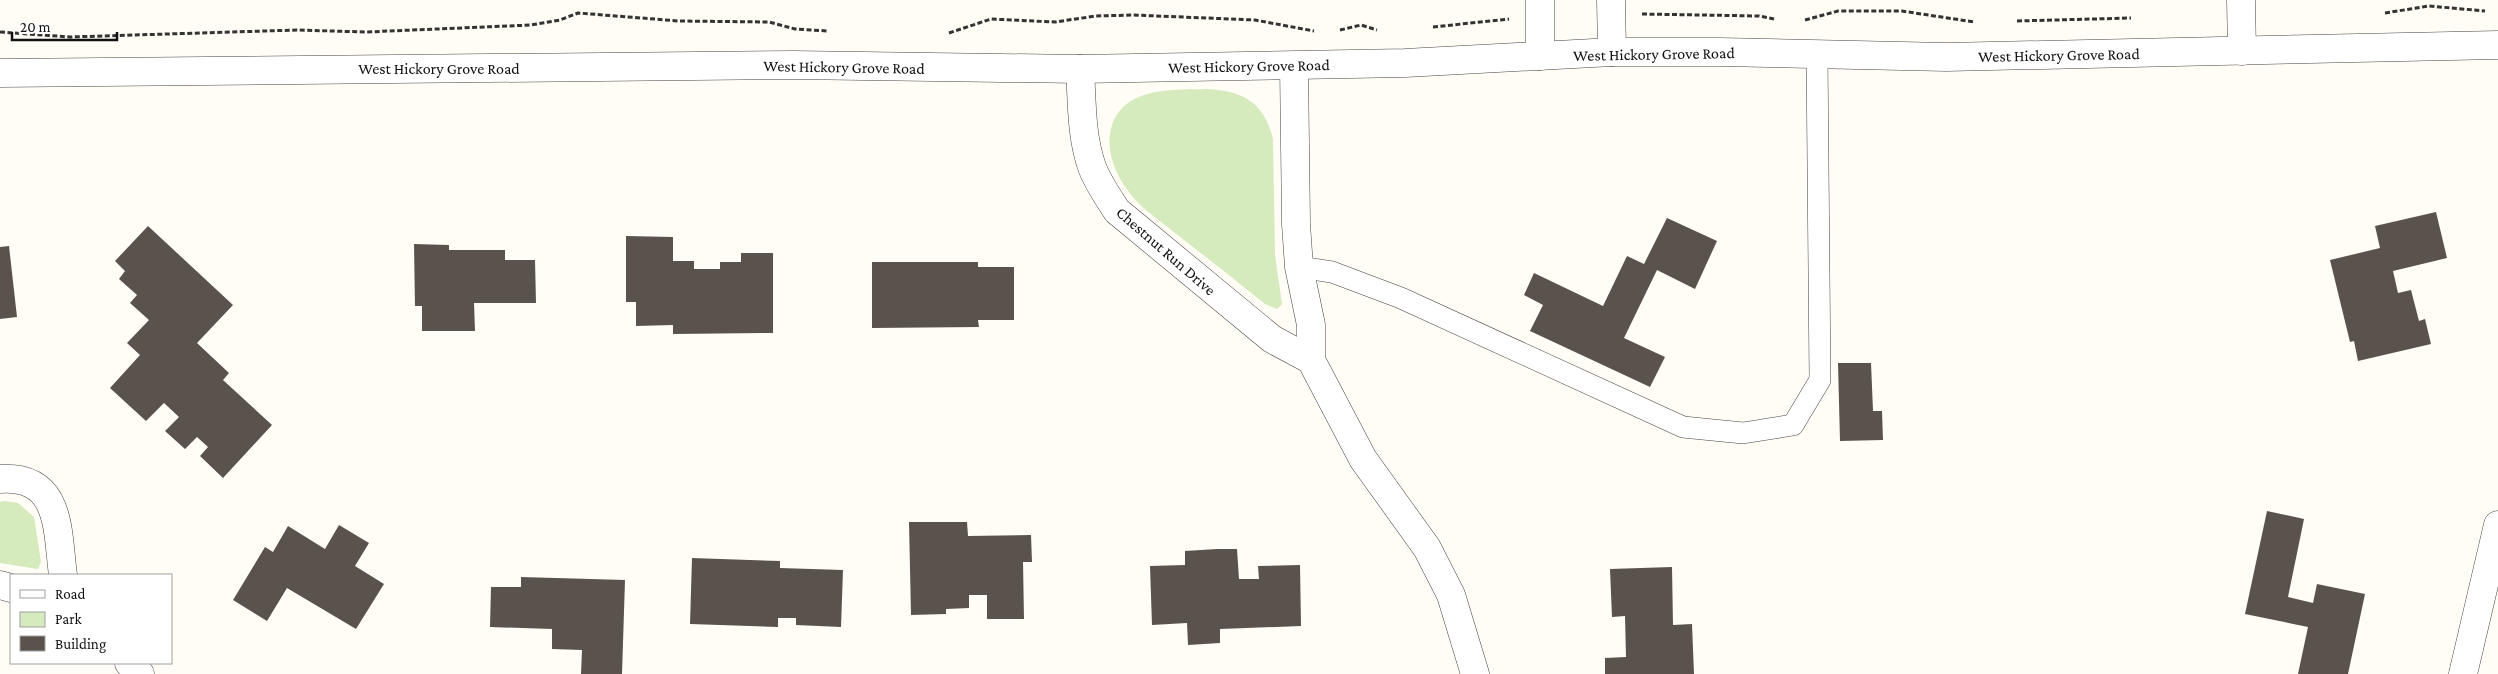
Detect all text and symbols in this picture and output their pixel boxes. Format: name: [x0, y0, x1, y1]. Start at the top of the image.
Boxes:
scale bar: [12, 10, 118, 42]
text: 20 m: [20, 19, 51, 35]
street label: West Hickory Grove Road: [1573, 44, 1735, 65]
street label: West Hickory Grove Road: [1978, 45, 2140, 66]
street label: West Hickory Grove Road: [1168, 56, 1330, 77]
street label: West Hickory Grove Road: [763, 57, 925, 78]
street label: West Hickory Grove Road: [358, 60, 520, 78]
street label: Chestnut Run Drive: [1113, 203, 1219, 299]
legend: [10, 574, 172, 664]
text: Road: [55, 586, 86, 602]
text: Park: [55, 611, 82, 627]
text: Building: [55, 636, 106, 653]

